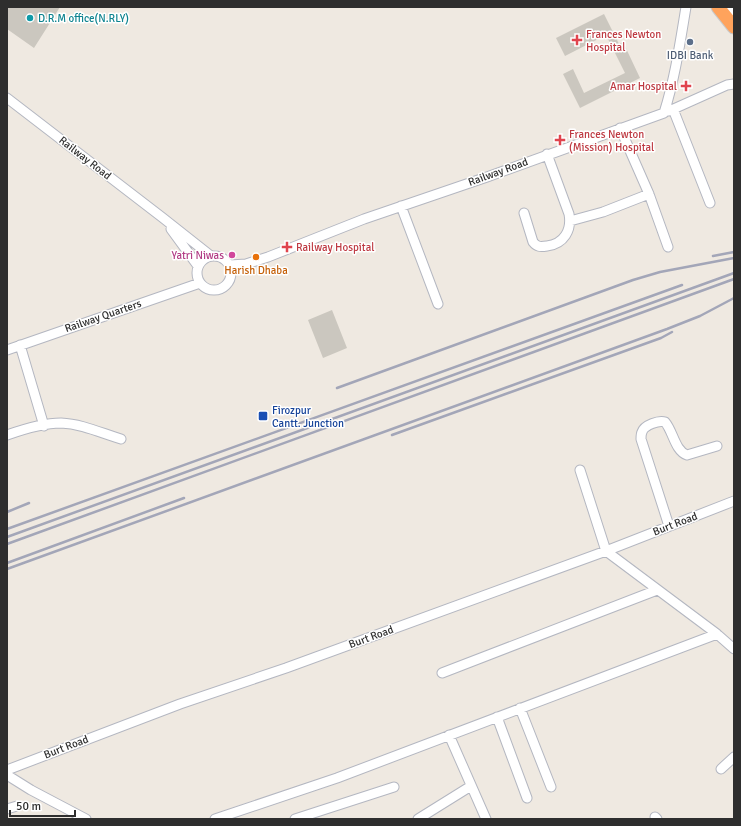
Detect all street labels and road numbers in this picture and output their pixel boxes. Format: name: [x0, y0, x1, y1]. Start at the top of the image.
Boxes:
street label: Railway Road: [56, 134, 114, 183]
street label: Railway Road: [466, 155, 530, 189]
street label: Railway Quarters: [63, 297, 143, 335]
street label: Burt Road: [651, 509, 699, 538]
street label: Burt Road: [347, 623, 395, 651]
street label: Burt Road: [42, 732, 90, 761]

